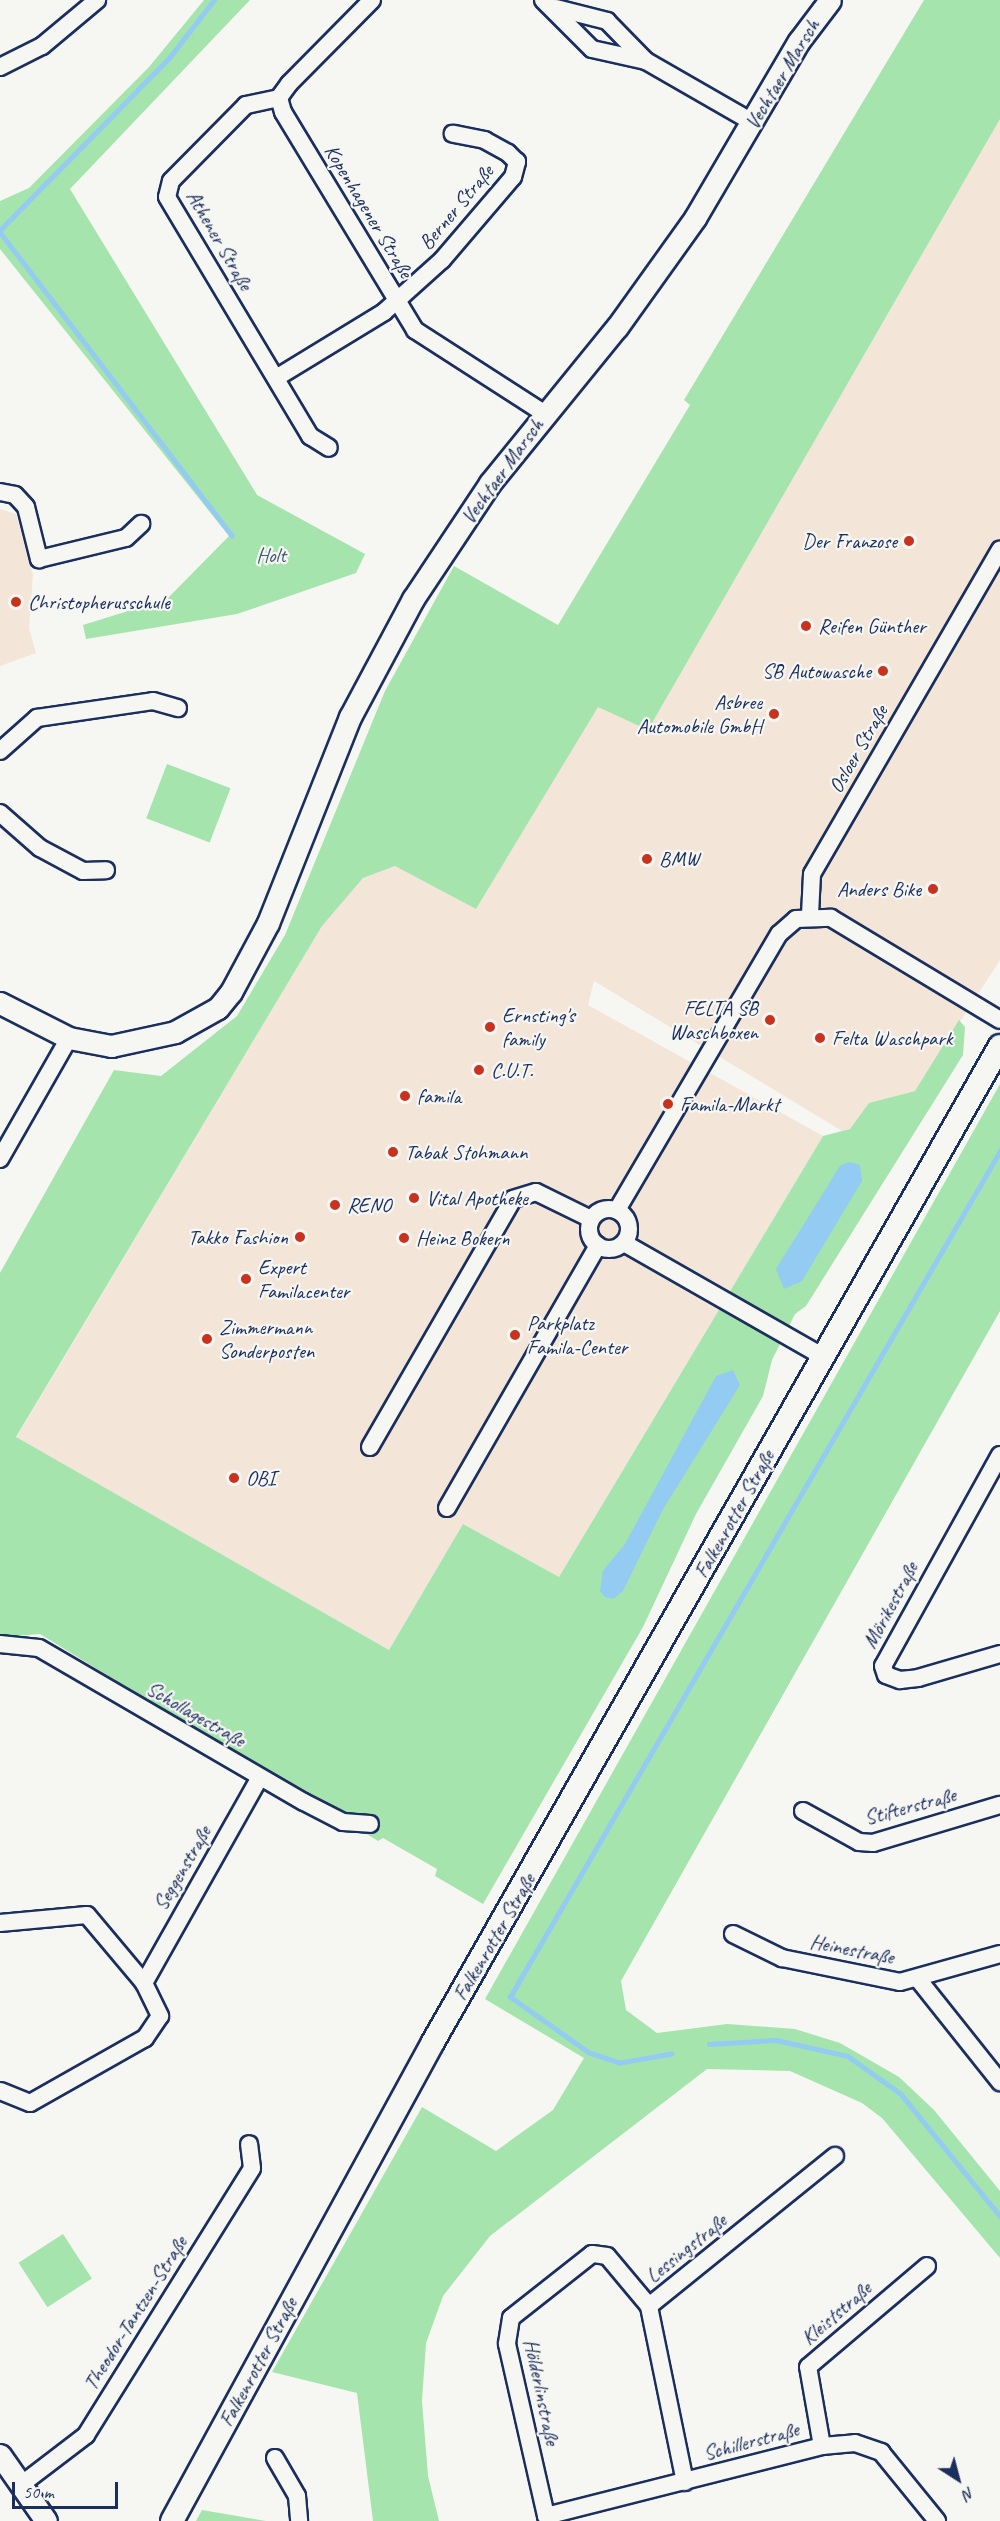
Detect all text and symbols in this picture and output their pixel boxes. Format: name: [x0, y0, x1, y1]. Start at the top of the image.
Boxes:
street label: Vechtaer Marsch: [739, 14, 825, 134]
street label: Kopenhagener Straße: [319, 139, 419, 283]
street label: Berner Straße: [413, 159, 499, 255]
street label: Athener Straße: [181, 185, 259, 295]
street label: Vechtaer Marsch: [455, 413, 549, 529]
place label: Der Franzose: [802, 528, 897, 554]
marker: Der Franzose: [902, 534, 916, 548]
park label: Holt: [256, 542, 286, 568]
place label: Christopherusschule: [28, 589, 170, 615]
marker: Christopherusschule: [9, 595, 23, 609]
place label: Reifen Günther: [818, 613, 926, 639]
marker: Reifen Günther: [799, 619, 813, 633]
place label: SB Autowasche: [762, 658, 871, 684]
marker: SB Autowasche: [876, 664, 890, 678]
place label: Asbree Automobile GmbH: [638, 689, 762, 739]
street label: Osloer Straße: [823, 700, 893, 798]
marker: Asbree Automobile GmbH: [767, 707, 781, 721]
place label: BMW: [659, 846, 699, 872]
marker: BMW: [640, 852, 654, 866]
place label: Anders Bike: [837, 876, 921, 902]
marker: Anders Bike: [926, 882, 940, 896]
place label: FELTA SB Waschboxen: [670, 995, 758, 1045]
place label: Ernsting's family: [502, 1002, 575, 1052]
marker: FELTA SB Waschboxen: [763, 1013, 777, 1027]
marker: Ernsting's family: [483, 1020, 497, 1034]
place label: Felta Waschpark: [832, 1025, 952, 1051]
marker: Felta Waschpark: [813, 1031, 827, 1045]
place label: C.U.T.: [491, 1057, 533, 1083]
marker: C.U.T.: [472, 1063, 486, 1077]
place label: famila: [417, 1083, 461, 1109]
marker: famila: [398, 1089, 412, 1103]
place label: Famila-Markt: [680, 1091, 779, 1117]
marker: Famila-Markt: [661, 1097, 675, 1111]
place label: Tabak Stohmann: [405, 1139, 526, 1165]
marker: Tabak Stohmann: [386, 1145, 400, 1159]
place label: Vital Apotheke: [426, 1185, 528, 1211]
marker: Vital Apotheke: [407, 1191, 421, 1205]
place label: RENO: [347, 1192, 391, 1218]
marker: RENO: [328, 1198, 342, 1212]
place label: Takko Fashion: [188, 1224, 288, 1250]
place label: Heinz Bokern: [416, 1225, 510, 1251]
marker: Takko Fashion: [293, 1230, 307, 1244]
marker: Heinz Bokern: [397, 1231, 411, 1245]
place label: Expert Familacenter: [258, 1254, 349, 1304]
marker: Expert Familacenter: [239, 1272, 253, 1286]
place label: Parkplatz Famila-Center: [527, 1310, 627, 1360]
place label: Zimmermann Sonderposten: [219, 1314, 314, 1364]
marker: Parkplatz Famila-Center: [508, 1328, 522, 1342]
marker: Zimmermann Sonderposten: [200, 1332, 214, 1346]
street label: Falkenrotter Straße: [688, 1445, 780, 1583]
place label: OBI: [246, 1465, 276, 1491]
marker: OBI: [227, 1471, 241, 1485]
street label: Mörikestraße: [857, 1558, 923, 1652]
street label: Schollagestraße: [142, 1676, 250, 1752]
street label: Stifterstraße: [861, 1782, 959, 1830]
street label: Seggenstraße: [148, 1821, 216, 1915]
street label: Falkenrotter Straße: [447, 1869, 541, 2005]
street label: Heinestraße: [808, 1929, 896, 1969]
street label: Lessingstraße: [641, 2208, 731, 2288]
street label: Theodor-Tantzen-Straße: [78, 2231, 192, 2395]
street label: Kleiststraße: [796, 2276, 876, 2350]
street label: Falkenrotter Straße: [213, 2293, 303, 2431]
street label: Hölderlinstraße: [518, 2337, 566, 2447]
street label: Schillerstraße: [701, 2416, 801, 2466]
north arrow: [928, 2449, 988, 2509]
scale bar: [15, 2470, 122, 2508]
text: 50 m: [23, 2481, 54, 2503]
text: N: [959, 2483, 978, 2505]

